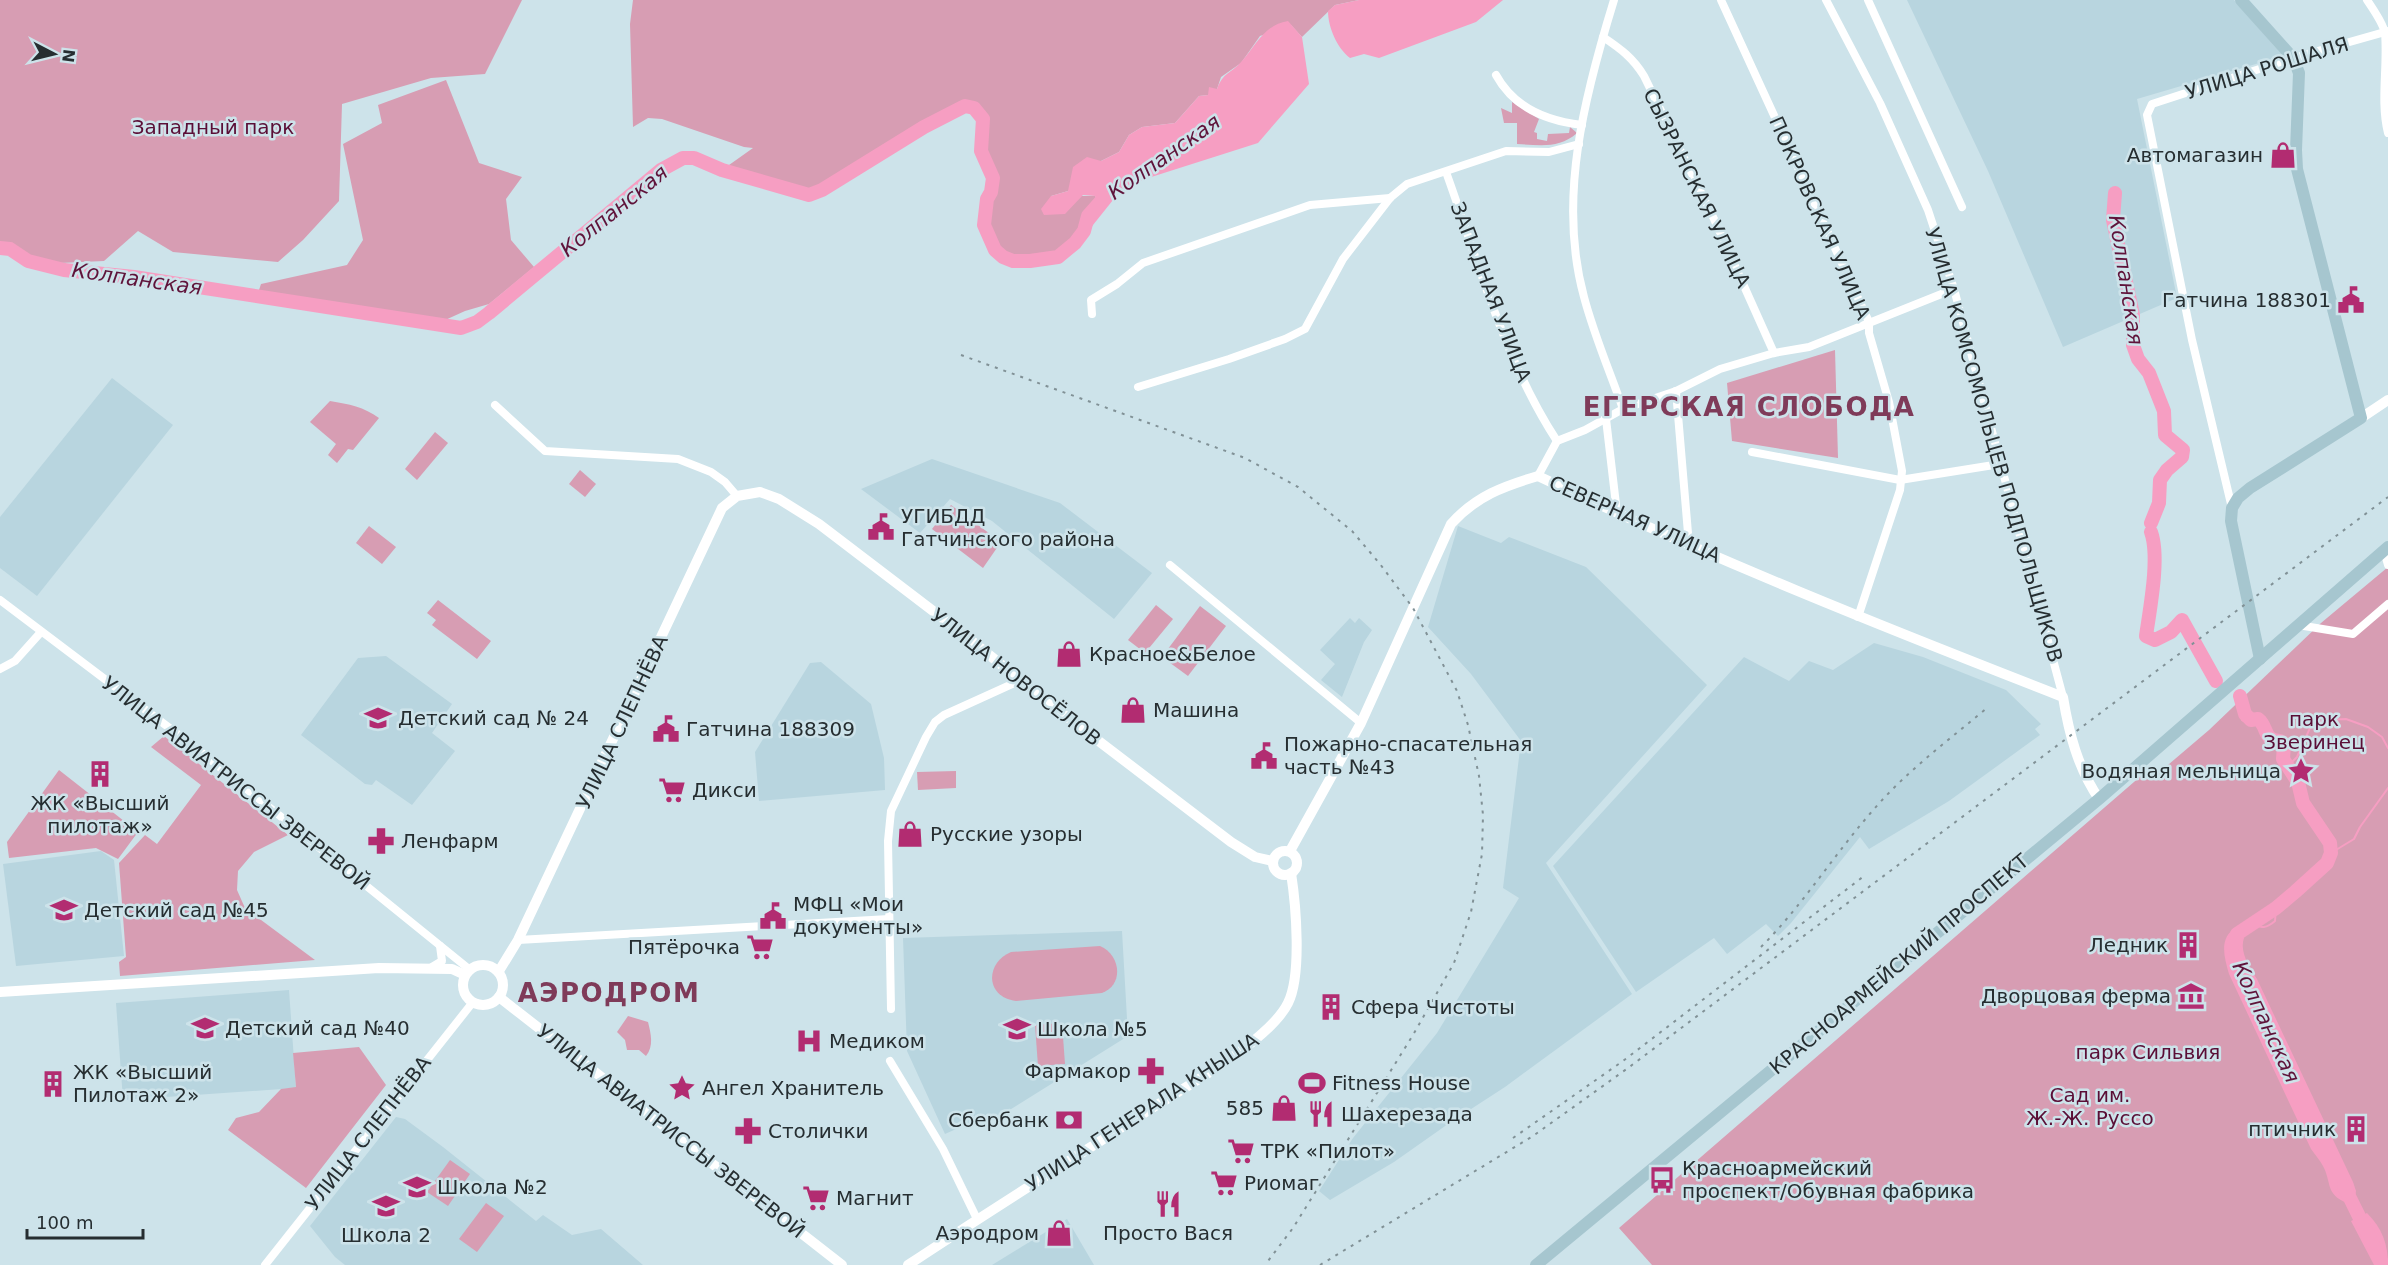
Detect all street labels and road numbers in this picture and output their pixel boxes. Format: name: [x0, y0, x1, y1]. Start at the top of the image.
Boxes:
street label: УЛИЦА РОШАЛЯ: [2182, 32, 2352, 104]
street label: СЫЗРАНСКАЯ УЛИЦА: [1638, 84, 1756, 292]
street label: ПОКРОВСКАЯ УЛИЦА: [1764, 113, 1876, 324]
street label: ЗАПАДНАЯ УЛИЦА: [1446, 198, 1537, 386]
street label: УЛИЦА КОМСОМОЛЬЦЕВ ПОДПОЛЬЩИКОВ: [1920, 225, 2068, 665]
street label: СЕВЕРНАЯ УЛИЦА: [1545, 470, 1725, 568]
street label: УЛИЦА НОВОСЁЛОВ: [926, 603, 1106, 751]
street label: УЛИЦА СЛЕПНЁВА: [571, 631, 673, 813]
street label: УЛИЦА АВИАТРИССЫ ЗВЕРЕВОЙ: [97, 671, 375, 895]
street label: КРАСНОАРМЕЙСКИЙ ПРОСПЕКТ: [1765, 848, 2034, 1079]
street label: УЛИЦА АВИАТРИССЫ ЗВЕРЕВОЙ: [532, 1019, 810, 1243]
street label: УЛИЦА ГЕНЕРАЛА КНЫША: [1021, 1027, 1263, 1196]
street label: УЛИЦА СЛЕПНЁВА: [300, 1051, 436, 1215]

